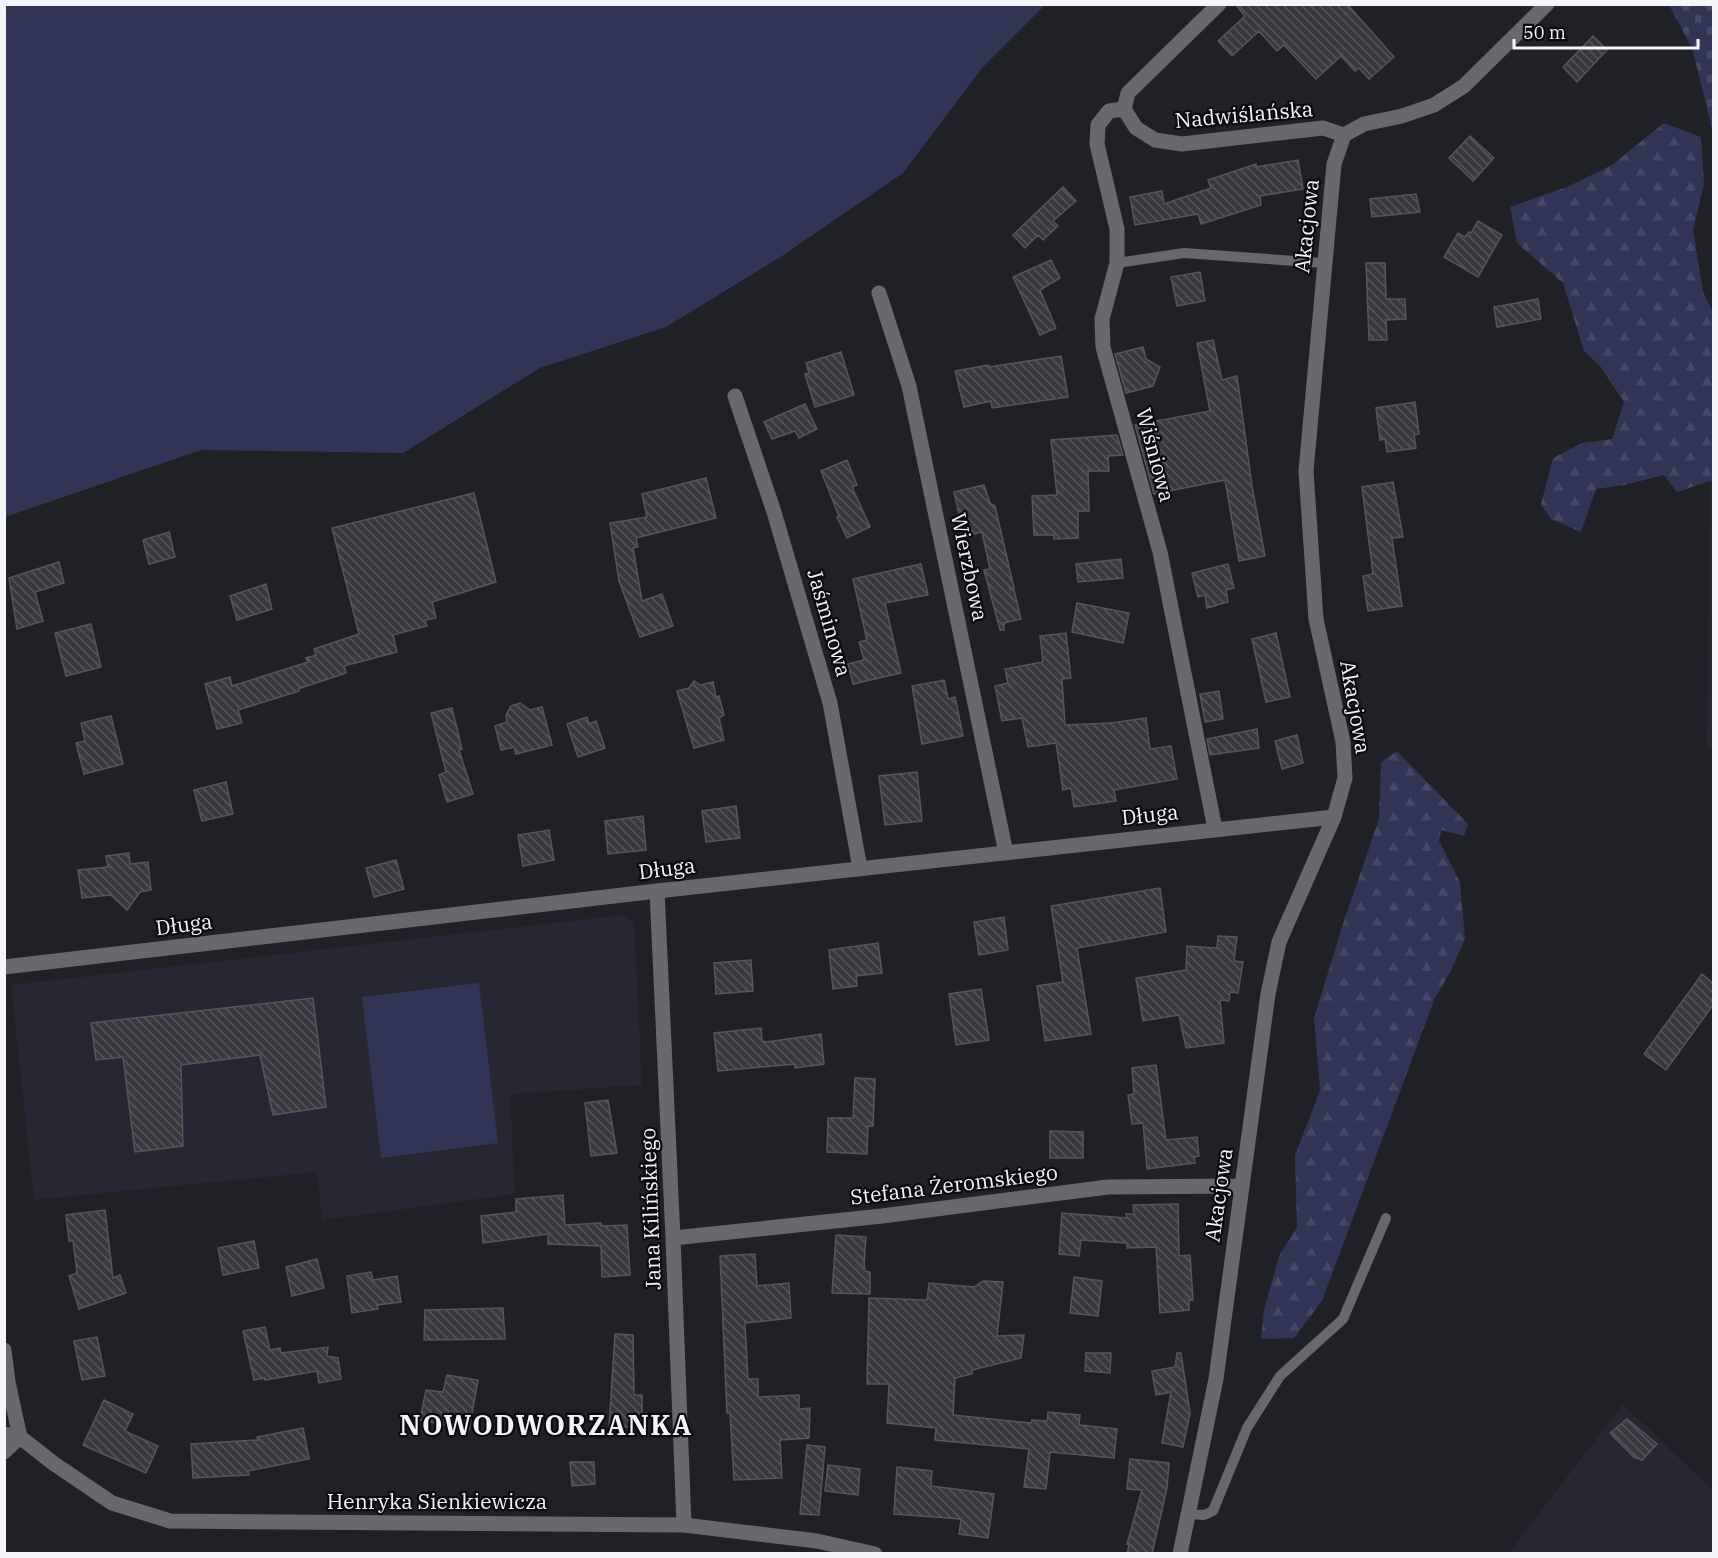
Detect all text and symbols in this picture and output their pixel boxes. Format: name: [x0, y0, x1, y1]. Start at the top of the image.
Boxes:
scale bar: [1514, 12, 1698, 50]
text: 50 m: [1523, 21, 1566, 44]
street label: Nadwiślańska: [1174, 94, 1314, 134]
street label: Akacjowa: [1287, 177, 1325, 274]
street label: Wiśniowa: [1130, 405, 1182, 505]
street label: Wierzbowa: [945, 510, 995, 623]
street label: Jaśminowa: [801, 566, 859, 680]
street label: Akacjowa: [1334, 658, 1378, 756]
street label: Długa: [1120, 797, 1180, 831]
street label: Długa: [637, 851, 697, 885]
street label: Długa: [154, 907, 214, 941]
street label: Jana Kilińskiego: [633, 1128, 667, 1290]
street label: Akacjowa: [1198, 1146, 1238, 1244]
street label: Stefana Żeromskiego: [849, 1157, 1059, 1211]
district label: NOWODWORZANKA: [399, 1407, 693, 1442]
street label: Henryka Sienkiewicza: [327, 1487, 547, 1515]

